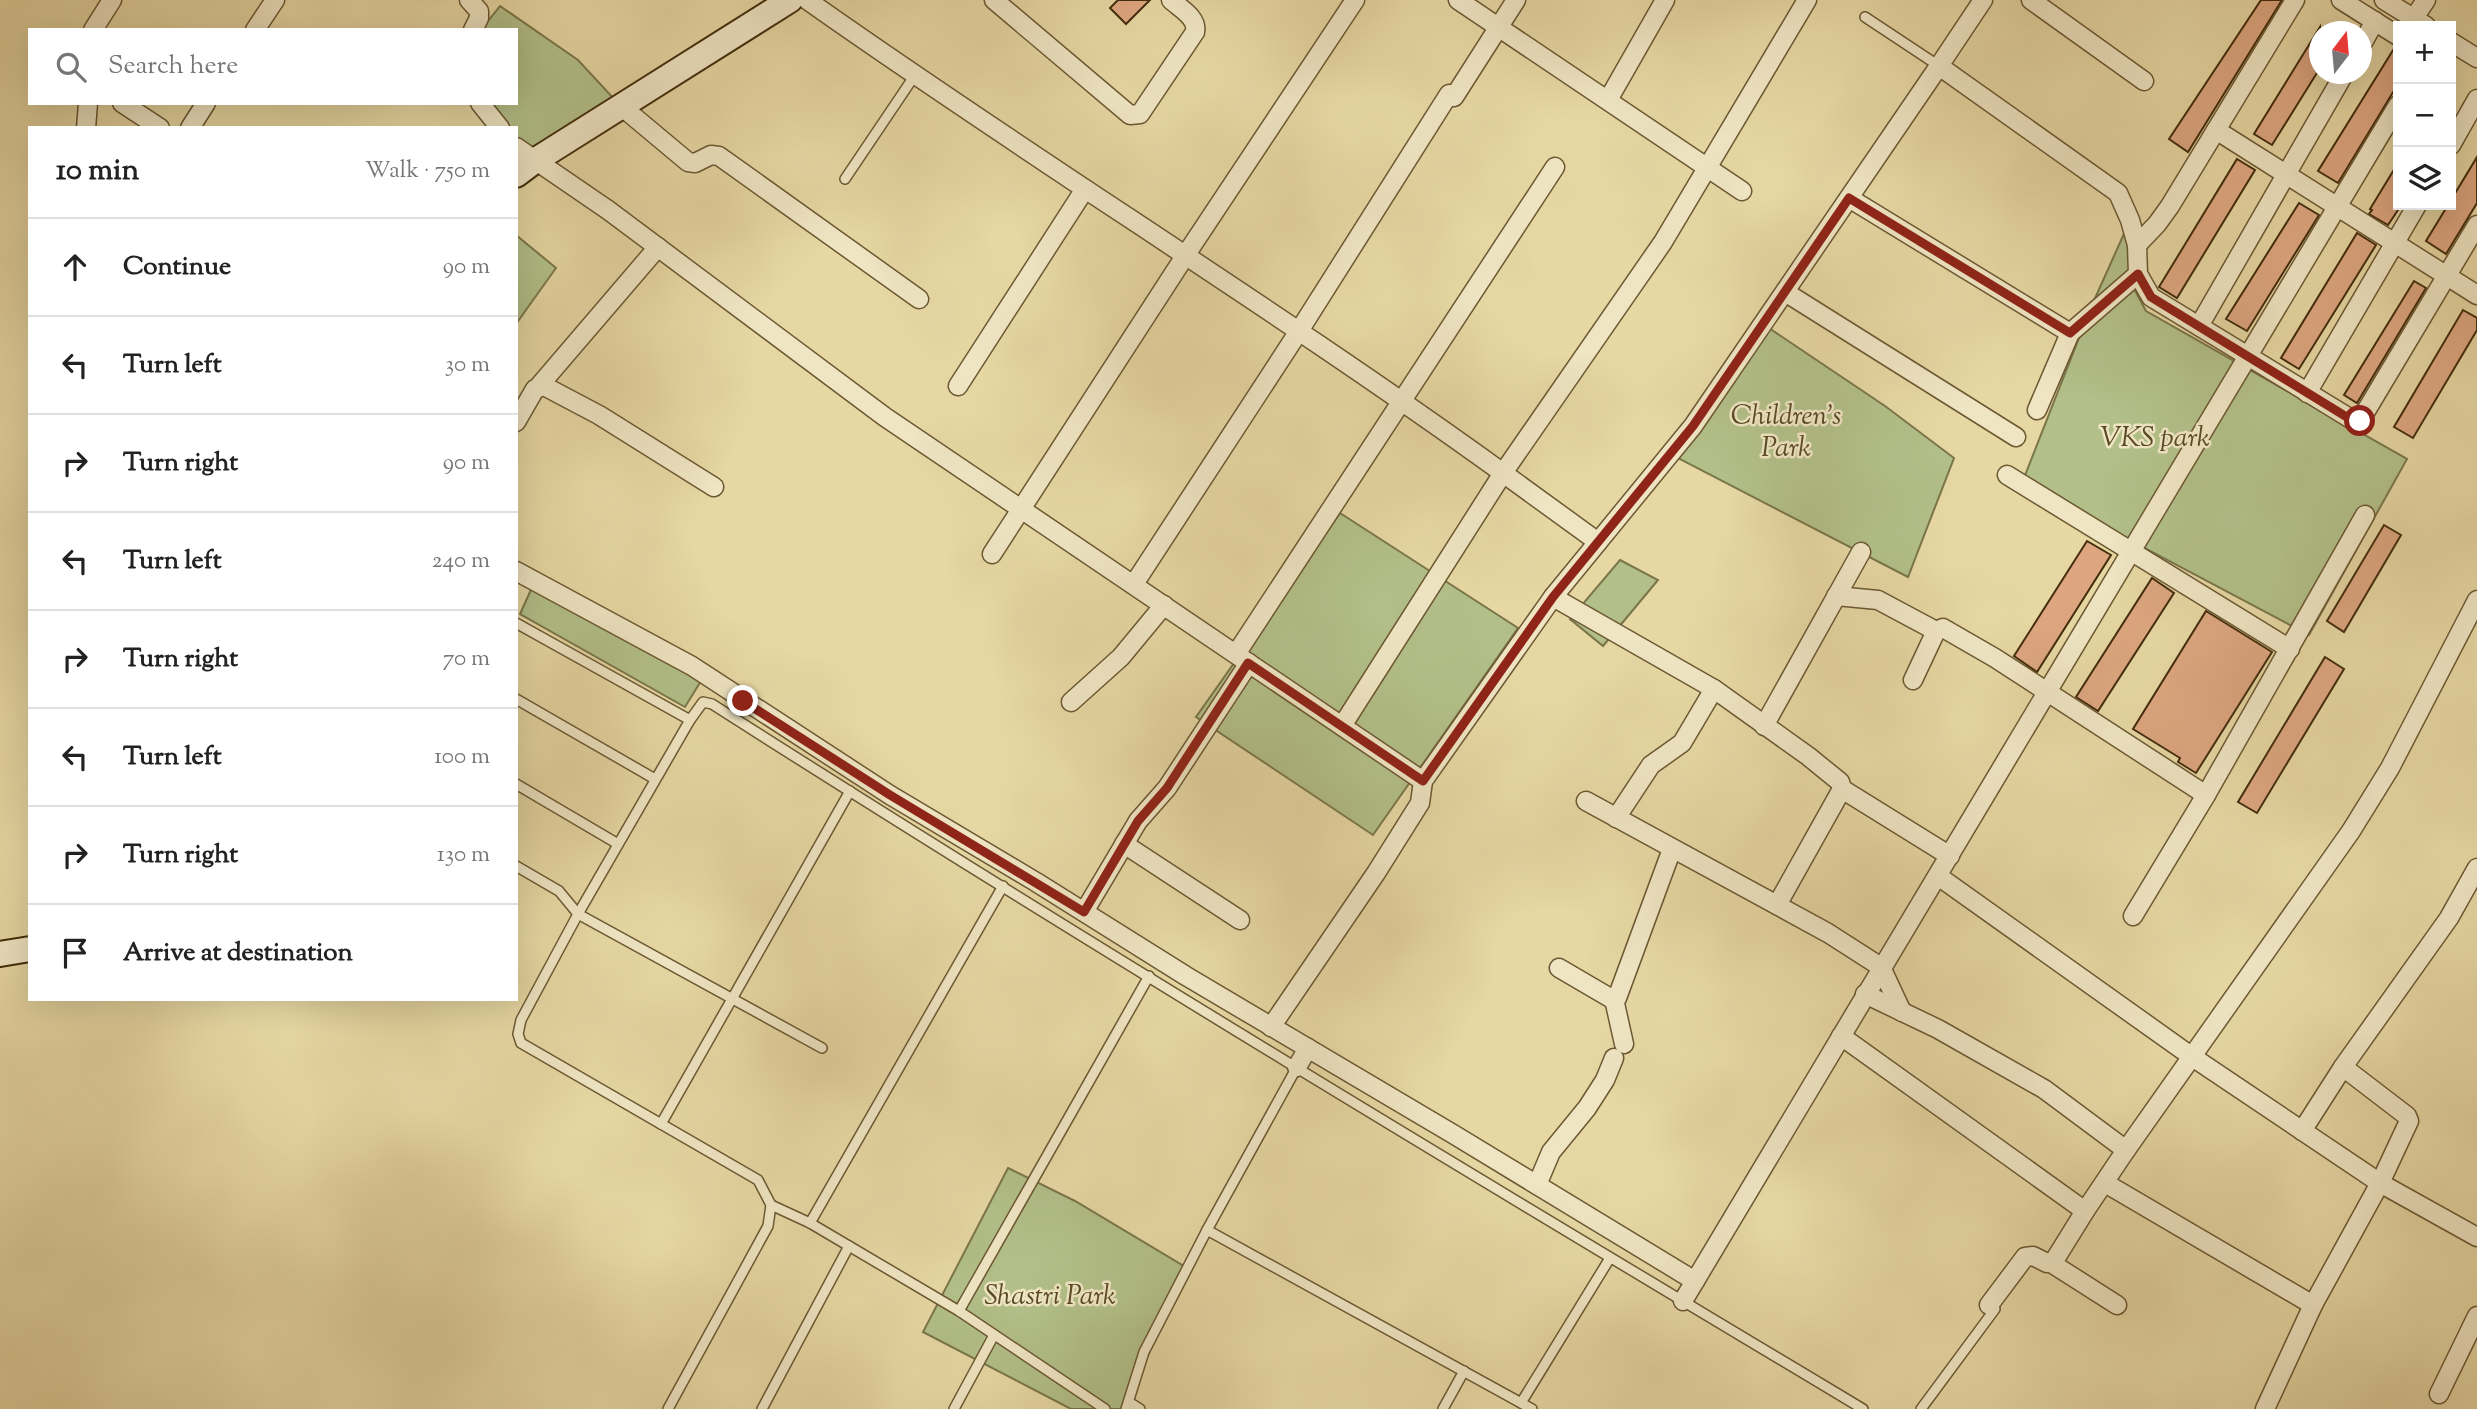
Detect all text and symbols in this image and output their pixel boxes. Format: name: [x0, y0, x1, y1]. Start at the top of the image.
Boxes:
north arrow: [2309, 21, 2372, 84]
map controls: [2393, 21, 2456, 210]
button: +: [2393, 21, 2456, 84]
search box: [28, 28, 518, 105]
icon: search: [52, 48, 90, 86]
text: Search here: [108, 48, 238, 85]
button: −: [2393, 84, 2456, 147]
button: layers: [2393, 147, 2456, 210]
text: 10 min: [56, 150, 139, 193]
text: Walk · 750 m: [365, 155, 490, 188]
icon: ahead: [56, 248, 94, 286]
text: Continue: [123, 249, 231, 286]
text: 90 m: [443, 251, 490, 284]
icon: left: [56, 346, 94, 384]
text: Turn left: [123, 347, 222, 384]
text: 30 m: [445, 349, 490, 382]
park label: Children's Park: [1731, 397, 1841, 469]
route start: [2344, 405, 2375, 436]
park label: VKS park: [2100, 419, 2210, 459]
icon: right: [56, 444, 94, 482]
text: Turn right: [123, 445, 238, 482]
text: 90 m: [443, 447, 490, 480]
icon: left: [56, 542, 94, 580]
text: Turn left: [123, 543, 222, 580]
text: 240 m: [432, 545, 490, 578]
icon: right: [56, 640, 94, 678]
text: Turn right: [123, 641, 238, 678]
text: 70 m: [443, 643, 490, 676]
route end: [727, 685, 758, 716]
icon: left: [56, 738, 94, 776]
text: Turn left: [123, 739, 222, 776]
text: 100 m: [434, 741, 490, 774]
icon: right: [56, 836, 94, 874]
text: Turn right: [123, 837, 238, 874]
text: 130 m: [437, 839, 490, 872]
icon: arrive: [56, 934, 94, 972]
text: Arrive at destination: [123, 935, 353, 972]
park label: Shastri Park: [984, 1277, 1116, 1317]

